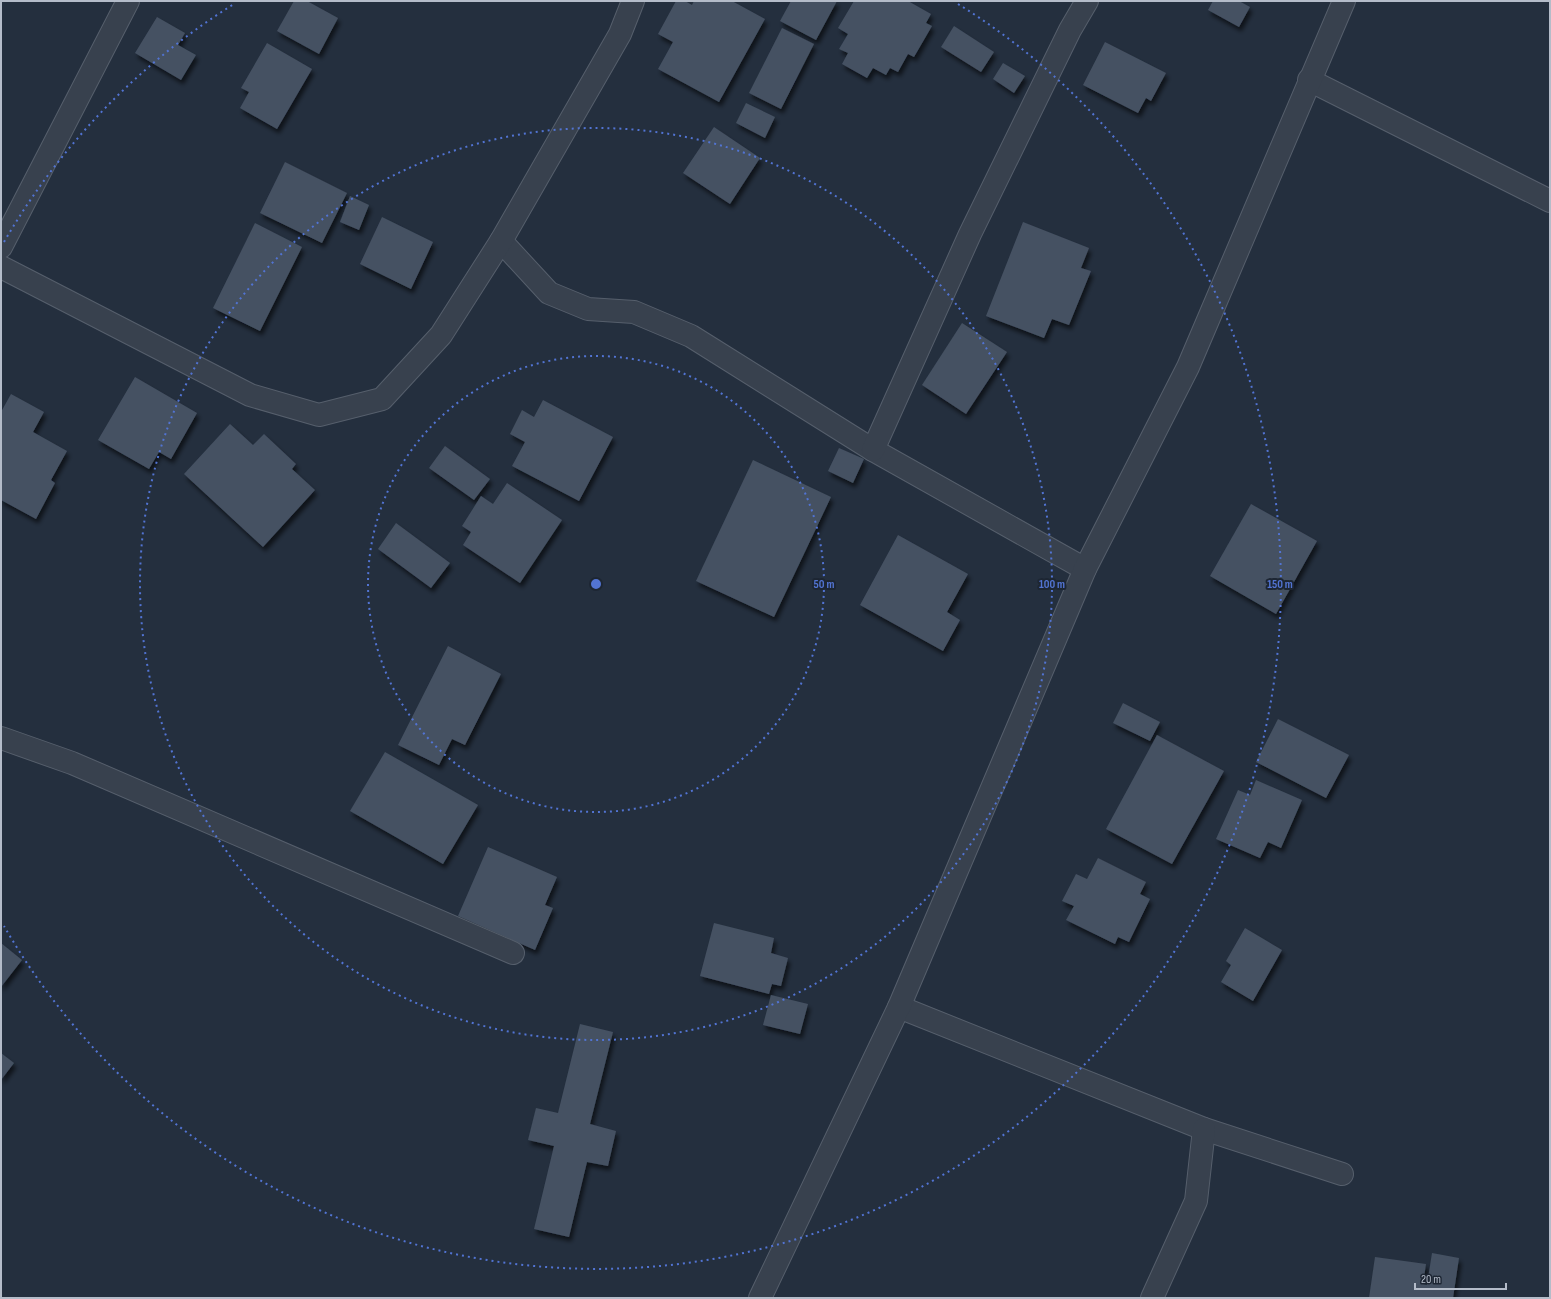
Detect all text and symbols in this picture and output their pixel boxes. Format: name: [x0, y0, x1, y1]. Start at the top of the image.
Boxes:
centre of rings: [589, 577, 603, 591]
text: 50 m: [814, 577, 834, 592]
text: 100 m: [1039, 577, 1065, 592]
text: 150 m: [1267, 577, 1293, 592]
scale bar: [1415, 1265, 1506, 1291]
text: 20 m: [1421, 1272, 1441, 1287]

